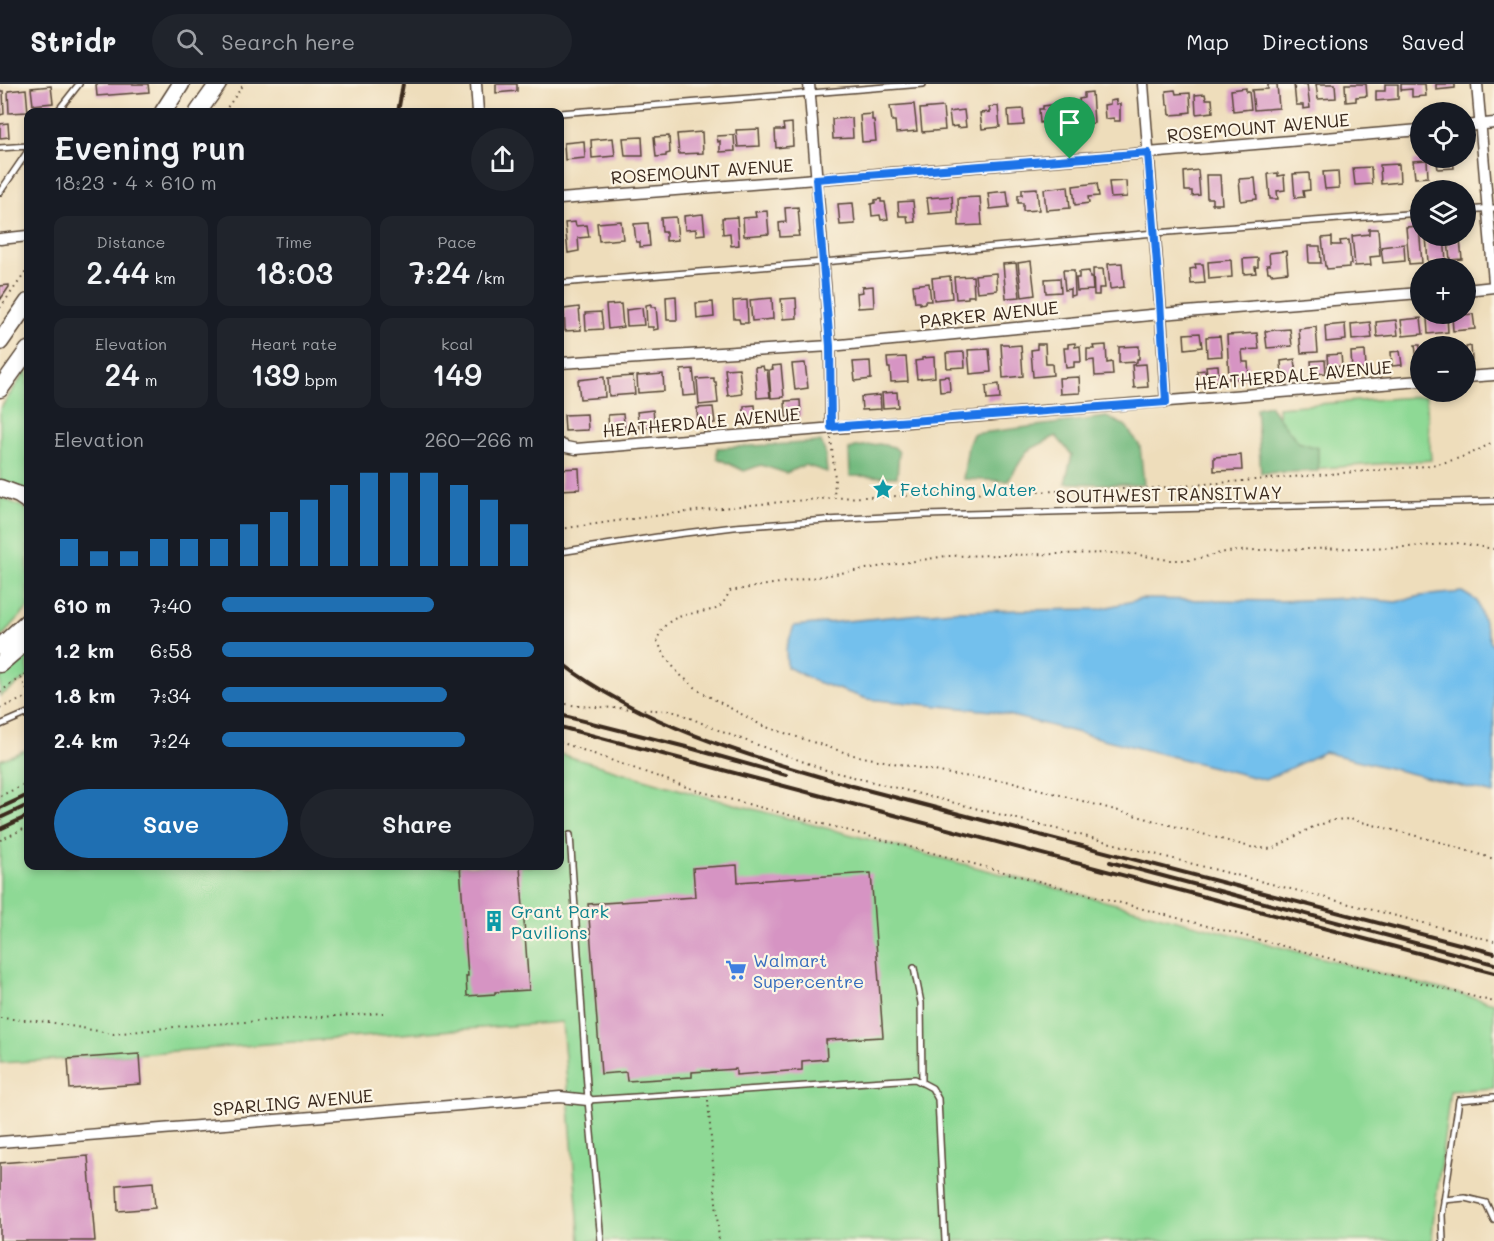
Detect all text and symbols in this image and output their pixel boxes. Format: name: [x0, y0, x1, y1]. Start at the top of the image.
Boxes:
search box: [152, 14, 572, 68]
text: Stridr: [30, 23, 116, 59]
icon: search: [173, 25, 206, 58]
text: Search here: [221, 27, 355, 56]
text: Map: [1186, 28, 1229, 55]
text: Directions: [1262, 28, 1369, 55]
text: Saved: [1402, 28, 1464, 55]
pin: [1044, 97, 1095, 159]
map controls: [1410, 102, 1476, 402]
button: locate: [1410, 102, 1476, 168]
icon: arrive: [1053, 106, 1086, 139]
street label: ROSEMOUNT AVENUE: [1166, 107, 1350, 147]
text: Evening run: [54, 125, 246, 168]
button: share: [471, 128, 534, 191]
street label: ROSEMOUNT AVENUE: [610, 153, 794, 189]
text: 18:23 · 4 × 610 m: [54, 169, 217, 195]
button: layers: [1410, 180, 1476, 246]
text: Distance: [97, 231, 165, 252]
text: Time: [276, 231, 312, 252]
text: Pace: [437, 231, 477, 252]
text: 2.44: [86, 252, 149, 292]
text: 18:03: [255, 252, 333, 292]
text: 7:24: [409, 252, 470, 292]
button: +: [1410, 258, 1476, 324]
text: km: [149, 267, 176, 288]
text: /km: [470, 267, 505, 288]
street label: PARKER AVENUE: [918, 295, 1060, 333]
text: Elevation: [95, 333, 167, 354]
text: Heart rate: [251, 333, 337, 354]
text: kcal: [441, 333, 473, 354]
button: −: [1410, 336, 1476, 402]
text: 24: [104, 354, 140, 394]
text: 139: [250, 354, 300, 394]
text: 149: [432, 354, 482, 394]
street label: HEATHERDALE AVENUE: [1193, 354, 1393, 396]
text: m: [140, 369, 158, 390]
text: bpm: [300, 369, 338, 390]
street label: HEATHERDALE AVENUE: [601, 401, 801, 443]
text: Elevation: [54, 426, 144, 452]
text: 260–266 m: [424, 426, 534, 452]
place icon: Fetching Water: [871, 477, 895, 501]
place label: Fetching Water: [900, 477, 1037, 501]
street label: SOUTHWEST TRANSITWAY: [1055, 480, 1283, 508]
text: 610 m: [54, 592, 111, 618]
text: 7:40: [150, 592, 191, 618]
text: 1.2 km: [54, 637, 114, 663]
text: 6:58: [150, 637, 192, 663]
text: 1.8 km: [54, 682, 115, 708]
text: 7:34: [150, 682, 191, 708]
text: 2.4 km: [54, 727, 118, 753]
text: 7:24: [150, 727, 190, 753]
button: Save: [54, 789, 288, 858]
button: Share: [300, 789, 534, 858]
place label: Grant Park Pavilions: [511, 899, 609, 944]
building icon: Grant Park Pavilions: [482, 909, 506, 933]
place label: Walmart Supercentre: [753, 948, 864, 993]
supermarket icon: Walmart Supercentre: [724, 958, 748, 982]
street label: SPARLING AVENUE: [212, 1083, 374, 1121]

